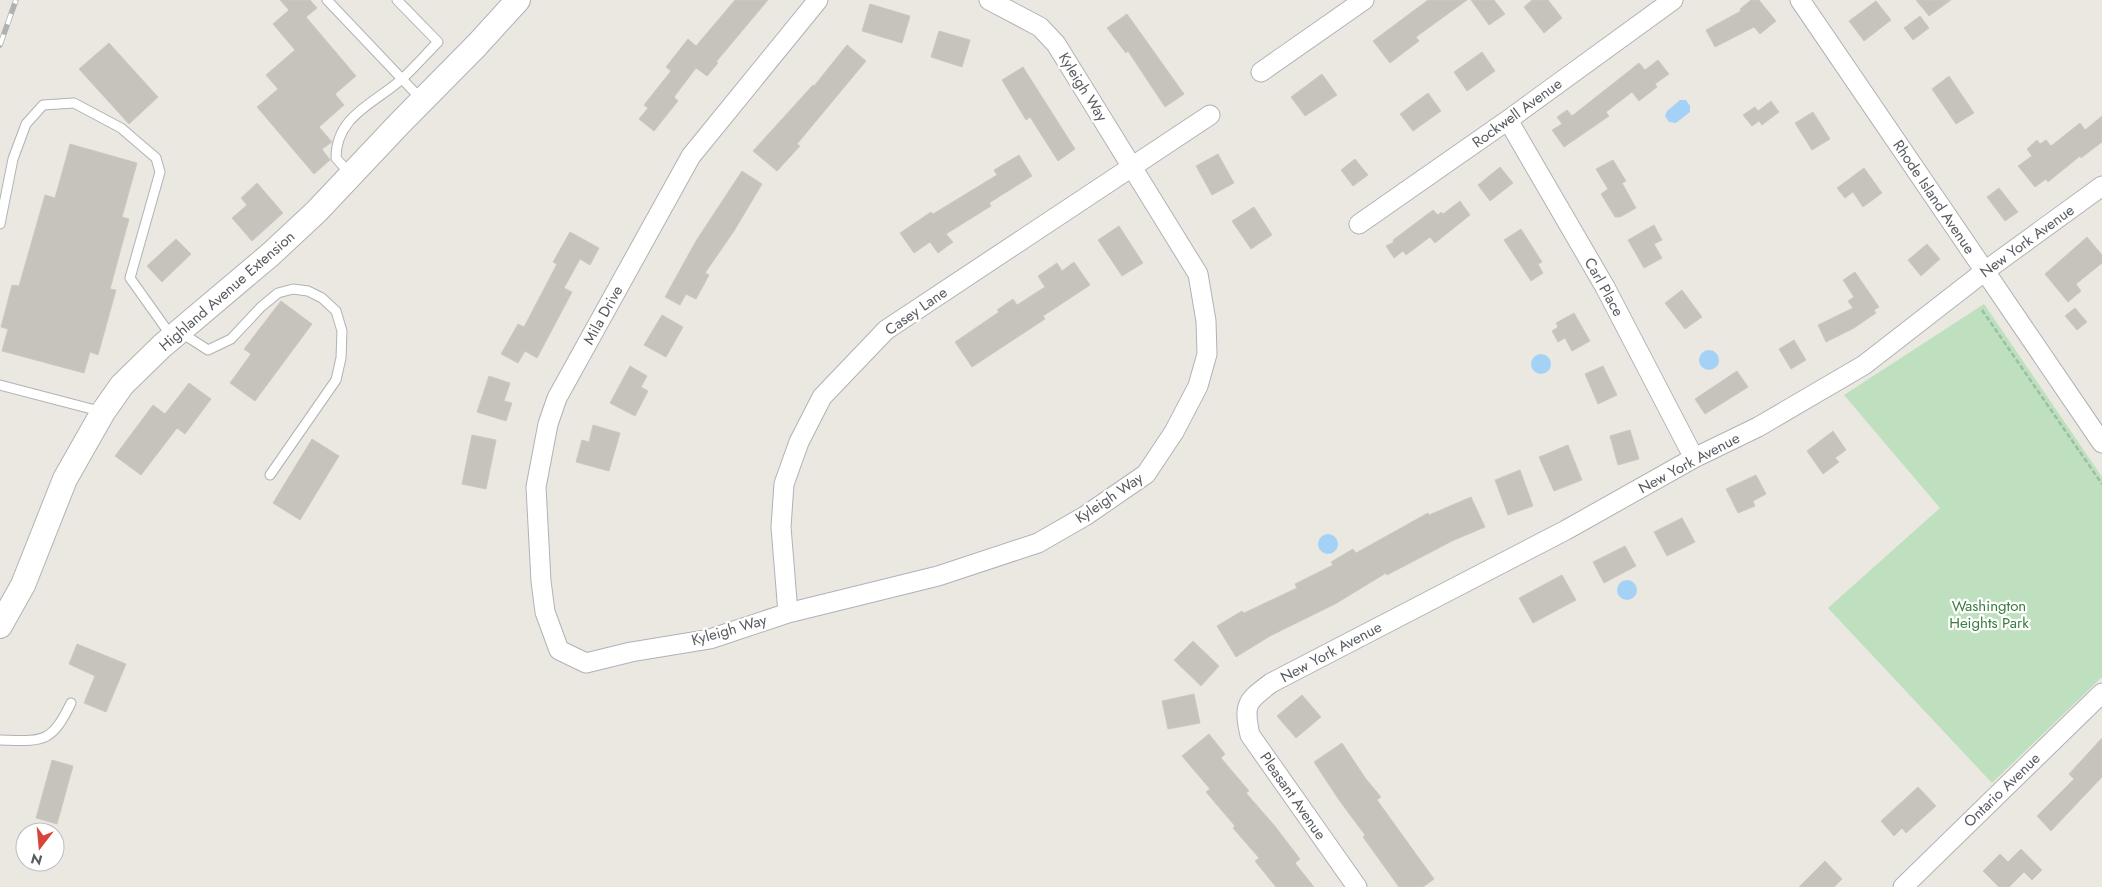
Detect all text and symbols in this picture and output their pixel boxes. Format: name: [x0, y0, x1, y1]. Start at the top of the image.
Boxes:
street label: Kyleigh Way: [1053, 48, 1113, 126]
street label: Rockwell Avenue: [1467, 73, 1567, 153]
street label: Rhode Island Avenue: [1888, 136, 1981, 259]
street label: New York Avenue: [1975, 199, 2079, 283]
street label: Highland Avenue Extension: [154, 226, 300, 356]
street label: Carl Place: [1579, 254, 1629, 321]
street label: Mila Drive: [578, 281, 628, 349]
street label: Casey Lane: [880, 281, 952, 341]
street label: New York Avenue: [1634, 427, 1744, 499]
street label: Kyleigh Way: [1071, 467, 1148, 529]
park label: Washington Heights Park: [1949, 595, 2029, 634]
street label: Kyleigh Way: [689, 609, 770, 651]
street label: New York Avenue: [1276, 616, 1386, 688]
street label: Pleasant Avenue: [1255, 748, 1332, 845]
street label: Ontario Avenue: [1959, 748, 2045, 832]
north arrow: [15, 822, 65, 872]
text: N: [28, 848, 45, 871]

